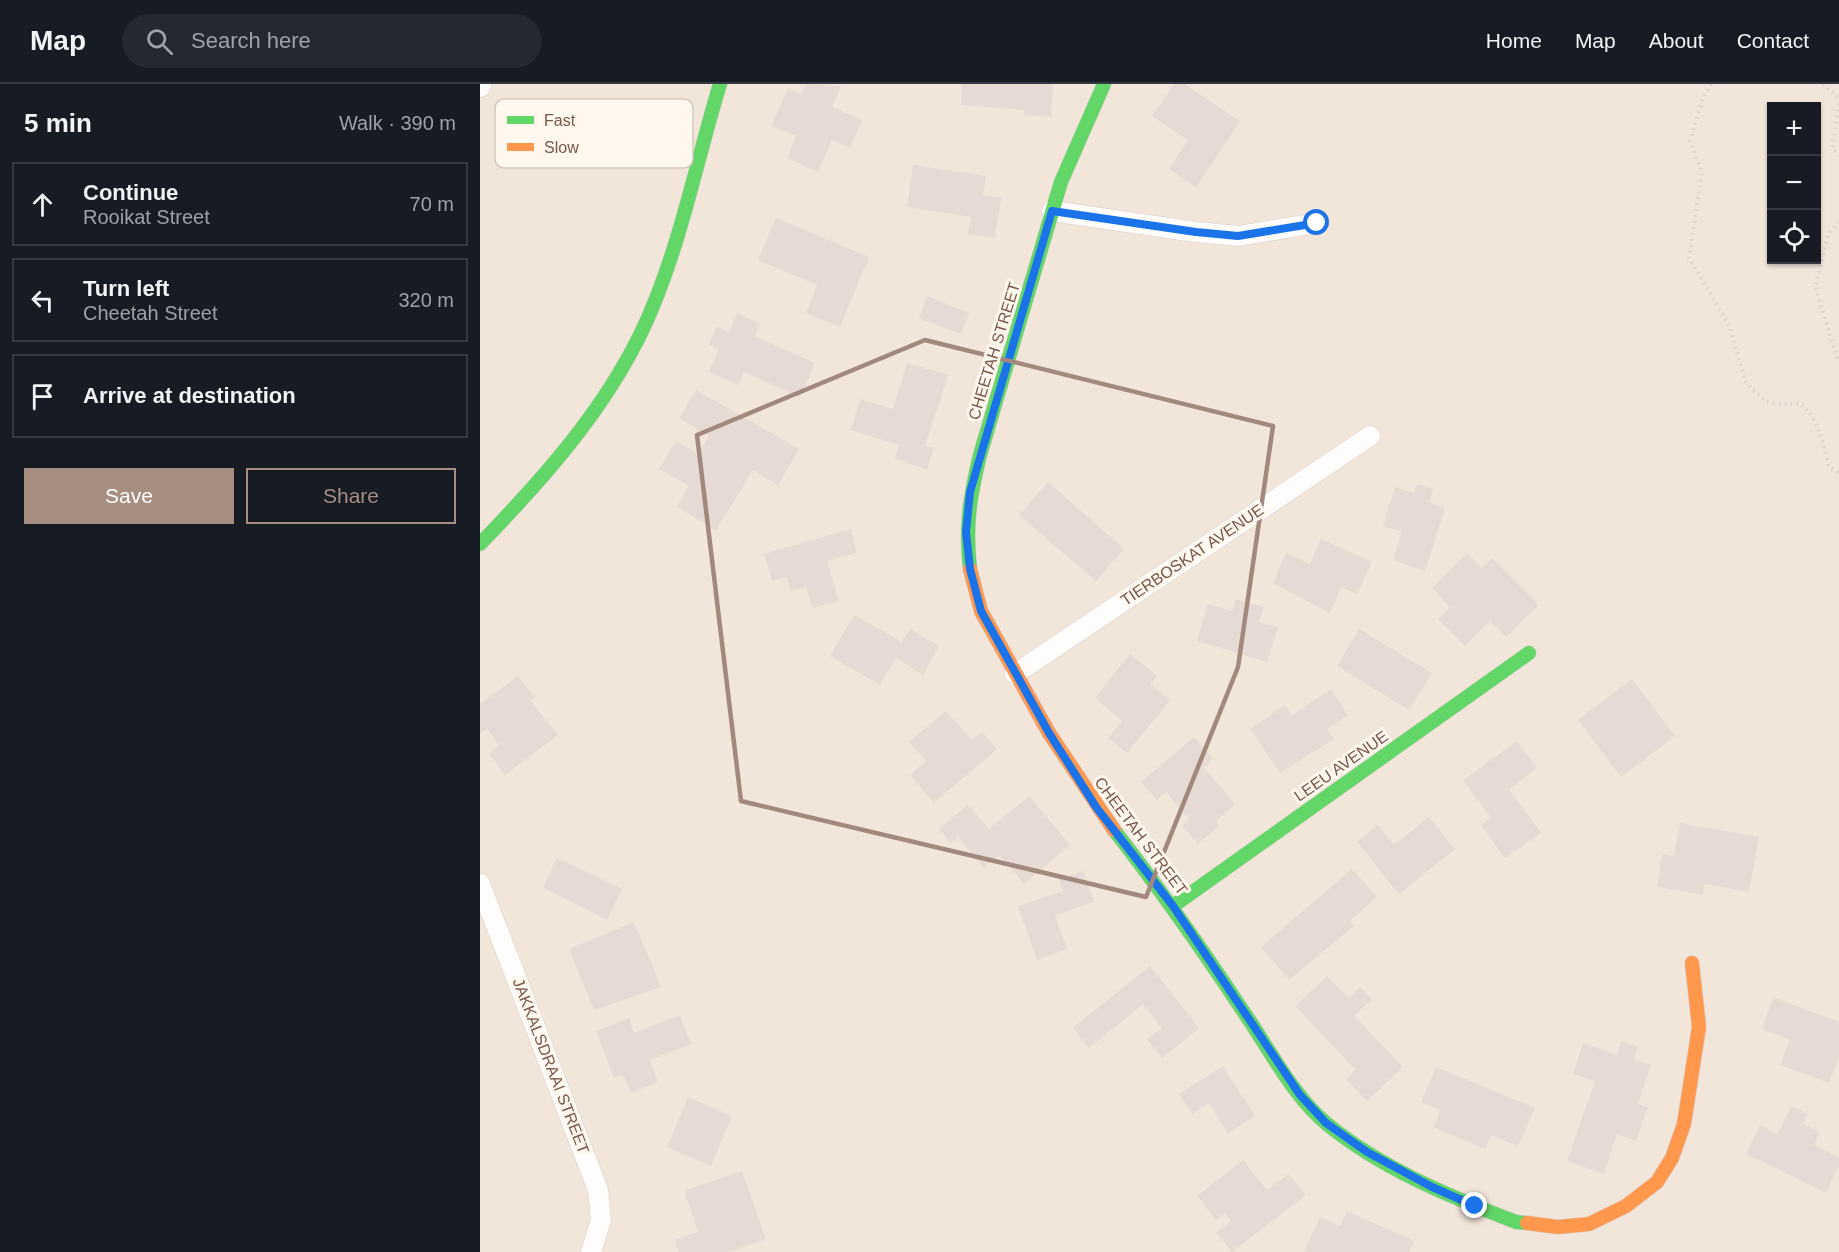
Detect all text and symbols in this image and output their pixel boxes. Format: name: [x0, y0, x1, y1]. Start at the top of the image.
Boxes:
search box: [122, 14, 542, 68]
text: Map: [30, 25, 86, 56]
icon: search: [143, 25, 176, 58]
text: Search here: [191, 28, 311, 53]
text: Home: [1486, 29, 1542, 52]
text: Map: [1575, 29, 1616, 52]
text: About: [1649, 29, 1704, 52]
text: Contact: [1737, 29, 1809, 52]
legend: [495, 99, 693, 168]
map controls: [1767, 102, 1821, 264]
button: +: [1767, 102, 1821, 156]
text: 5 min: [24, 108, 92, 138]
text: Walk · 390 m: [339, 112, 456, 134]
text: Fast: [544, 112, 576, 129]
text: Slow: [544, 139, 579, 156]
button: −: [1767, 156, 1821, 210]
text: Continue: [83, 180, 178, 205]
icon: ahead: [26, 188, 59, 221]
text: 70 m: [410, 193, 454, 215]
text: Rooikat Street: [83, 206, 210, 228]
route start: [1303, 209, 1329, 235]
button: locate: [1767, 210, 1821, 264]
text: Turn left: [83, 276, 169, 301]
street label: CHEETAH STREET: [965, 280, 1023, 422]
icon: left: [26, 284, 59, 317]
text: 320 m: [398, 289, 454, 311]
text: Cheetah Street: [83, 302, 218, 324]
icon: arrive: [26, 380, 59, 413]
text: Arrive at destination: [83, 383, 296, 408]
button: Save: [24, 468, 234, 524]
button: Share: [246, 468, 456, 524]
street label: TIERBOSKAT AVENUE: [1118, 501, 1266, 609]
street label: LEEU AVENUE: [1291, 727, 1391, 805]
street label: CHEETAH STREET: [1091, 774, 1191, 898]
street label: JAKKALSDRAAI STREET: [510, 976, 592, 1156]
route end: [1461, 1192, 1487, 1218]

